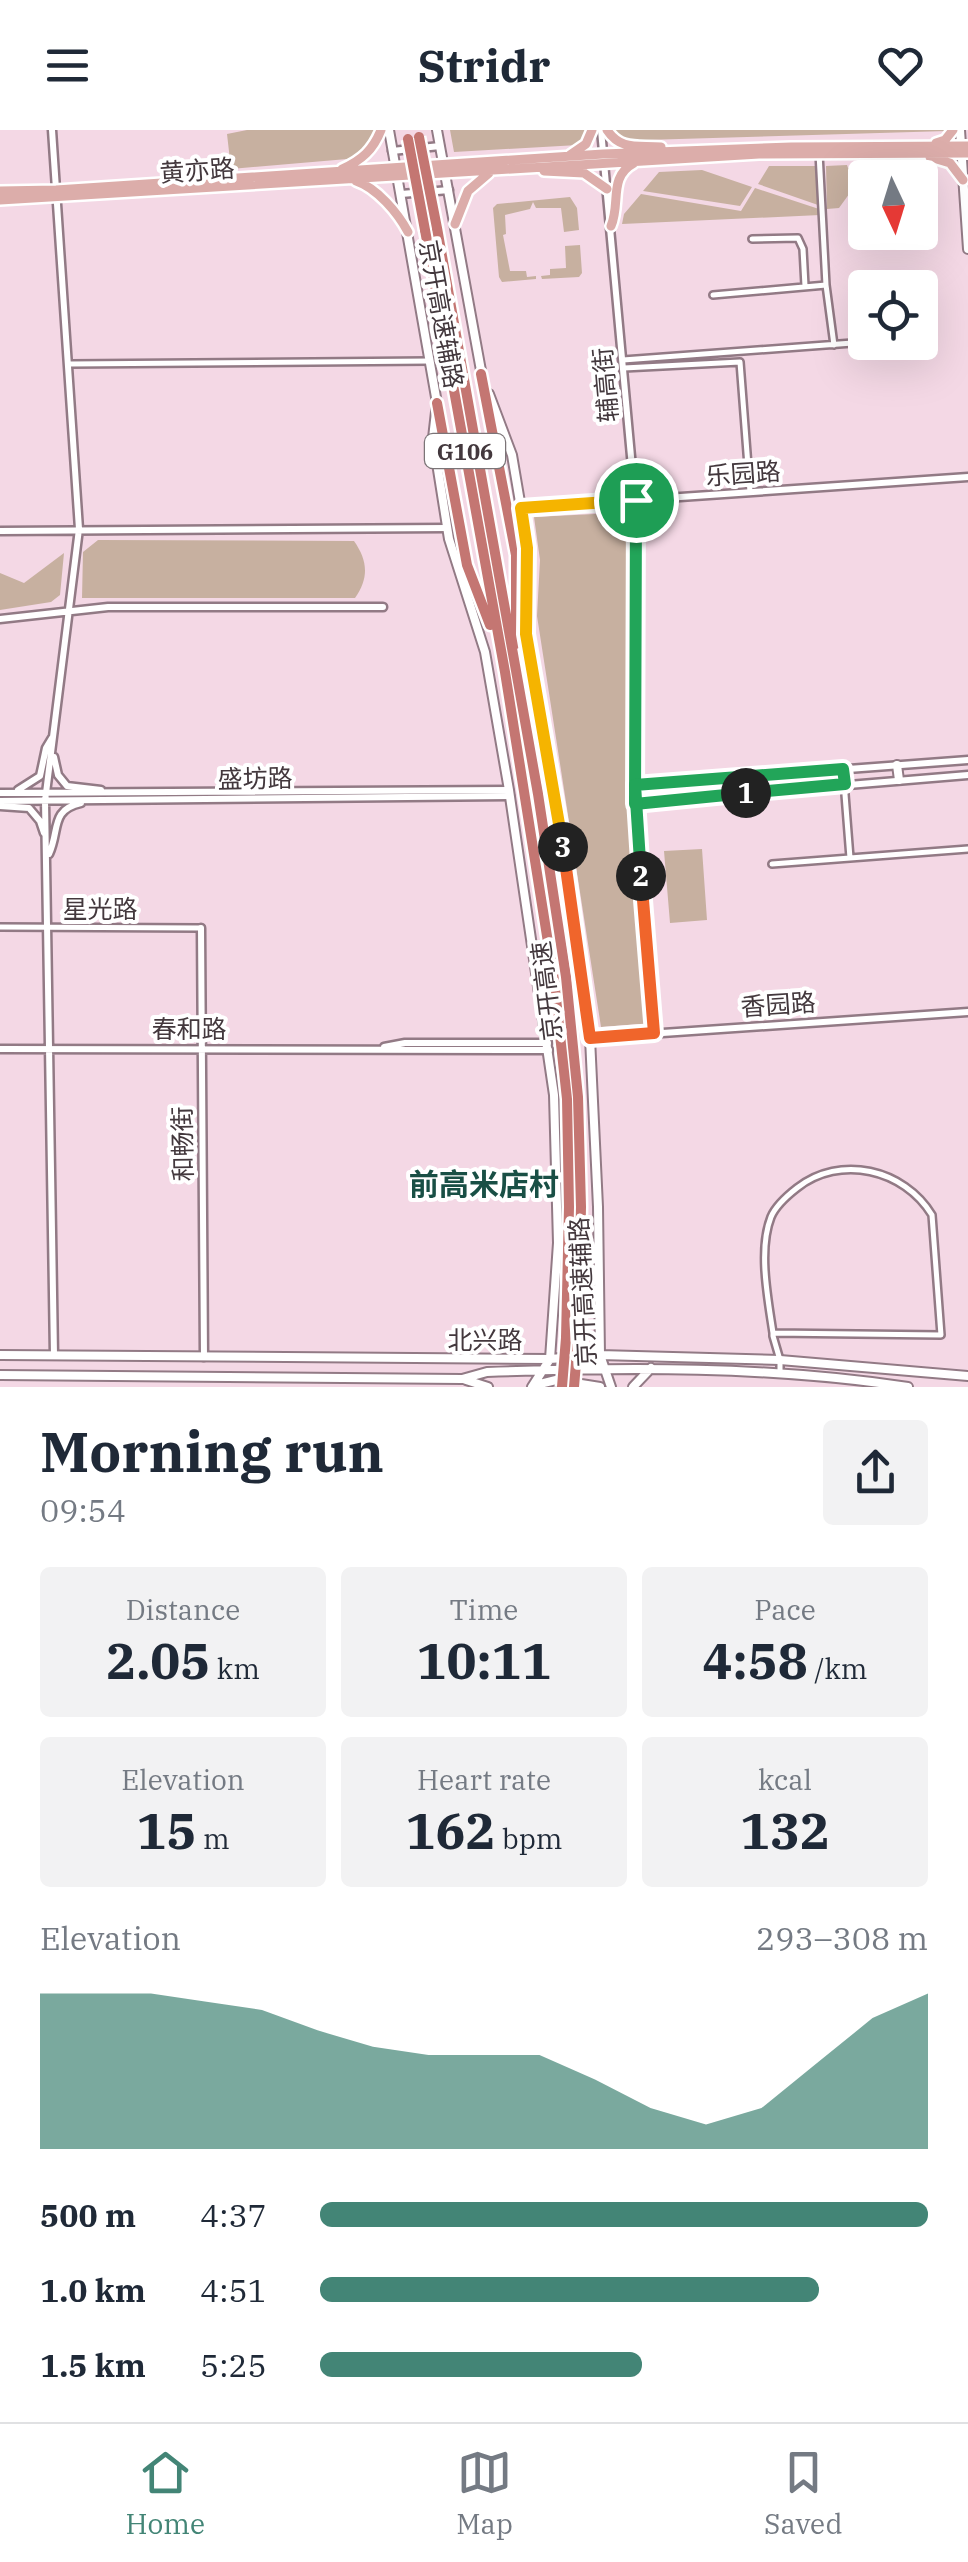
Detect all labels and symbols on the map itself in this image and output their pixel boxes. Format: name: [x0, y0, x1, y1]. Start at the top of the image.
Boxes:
street label: 黄亦路: [158, 151, 236, 189]
north arrow: [848, 160, 938, 250]
street label: 京开高速辅路: [413, 237, 471, 391]
street label: 辅高街: [585, 346, 625, 424]
road number: G106: [425, 434, 505, 468]
street label: 乐园路: [704, 454, 782, 492]
pin: [594, 458, 679, 543]
street label: 盛坊路: [217, 761, 293, 795]
pin: 1: [721, 768, 771, 818]
pin: 3: [538, 822, 588, 872]
pin: 2: [616, 851, 666, 901]
street label: 星光路: [62, 892, 138, 925]
street label: 京开高速: [524, 939, 568, 1043]
street label: 香园路: [739, 985, 817, 1023]
street label: 春和路: [151, 1012, 227, 1045]
street label: 和畅街: [165, 1106, 199, 1182]
district label: 前高米店村: [409, 1164, 559, 1203]
street label: 京开高速辅路: [562, 1216, 602, 1368]
street label: 北兴路: [447, 1323, 523, 1356]

